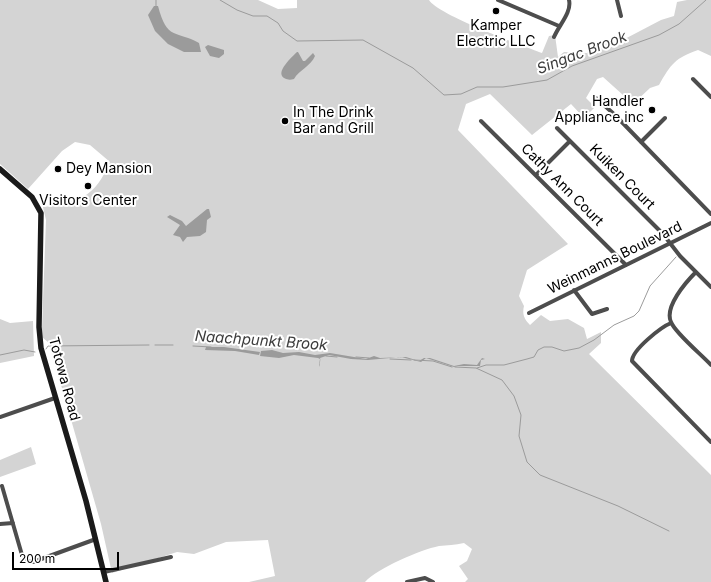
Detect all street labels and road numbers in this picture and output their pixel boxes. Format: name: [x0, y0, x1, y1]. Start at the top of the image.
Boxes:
street label: Cathy Ann Court: [517, 140, 607, 230]
street label: Kuiken Court: [586, 141, 658, 213]
street label: Weinmanns Boulevard: [545, 218, 685, 298]
street label: Totowa Road: [45, 335, 83, 423]

